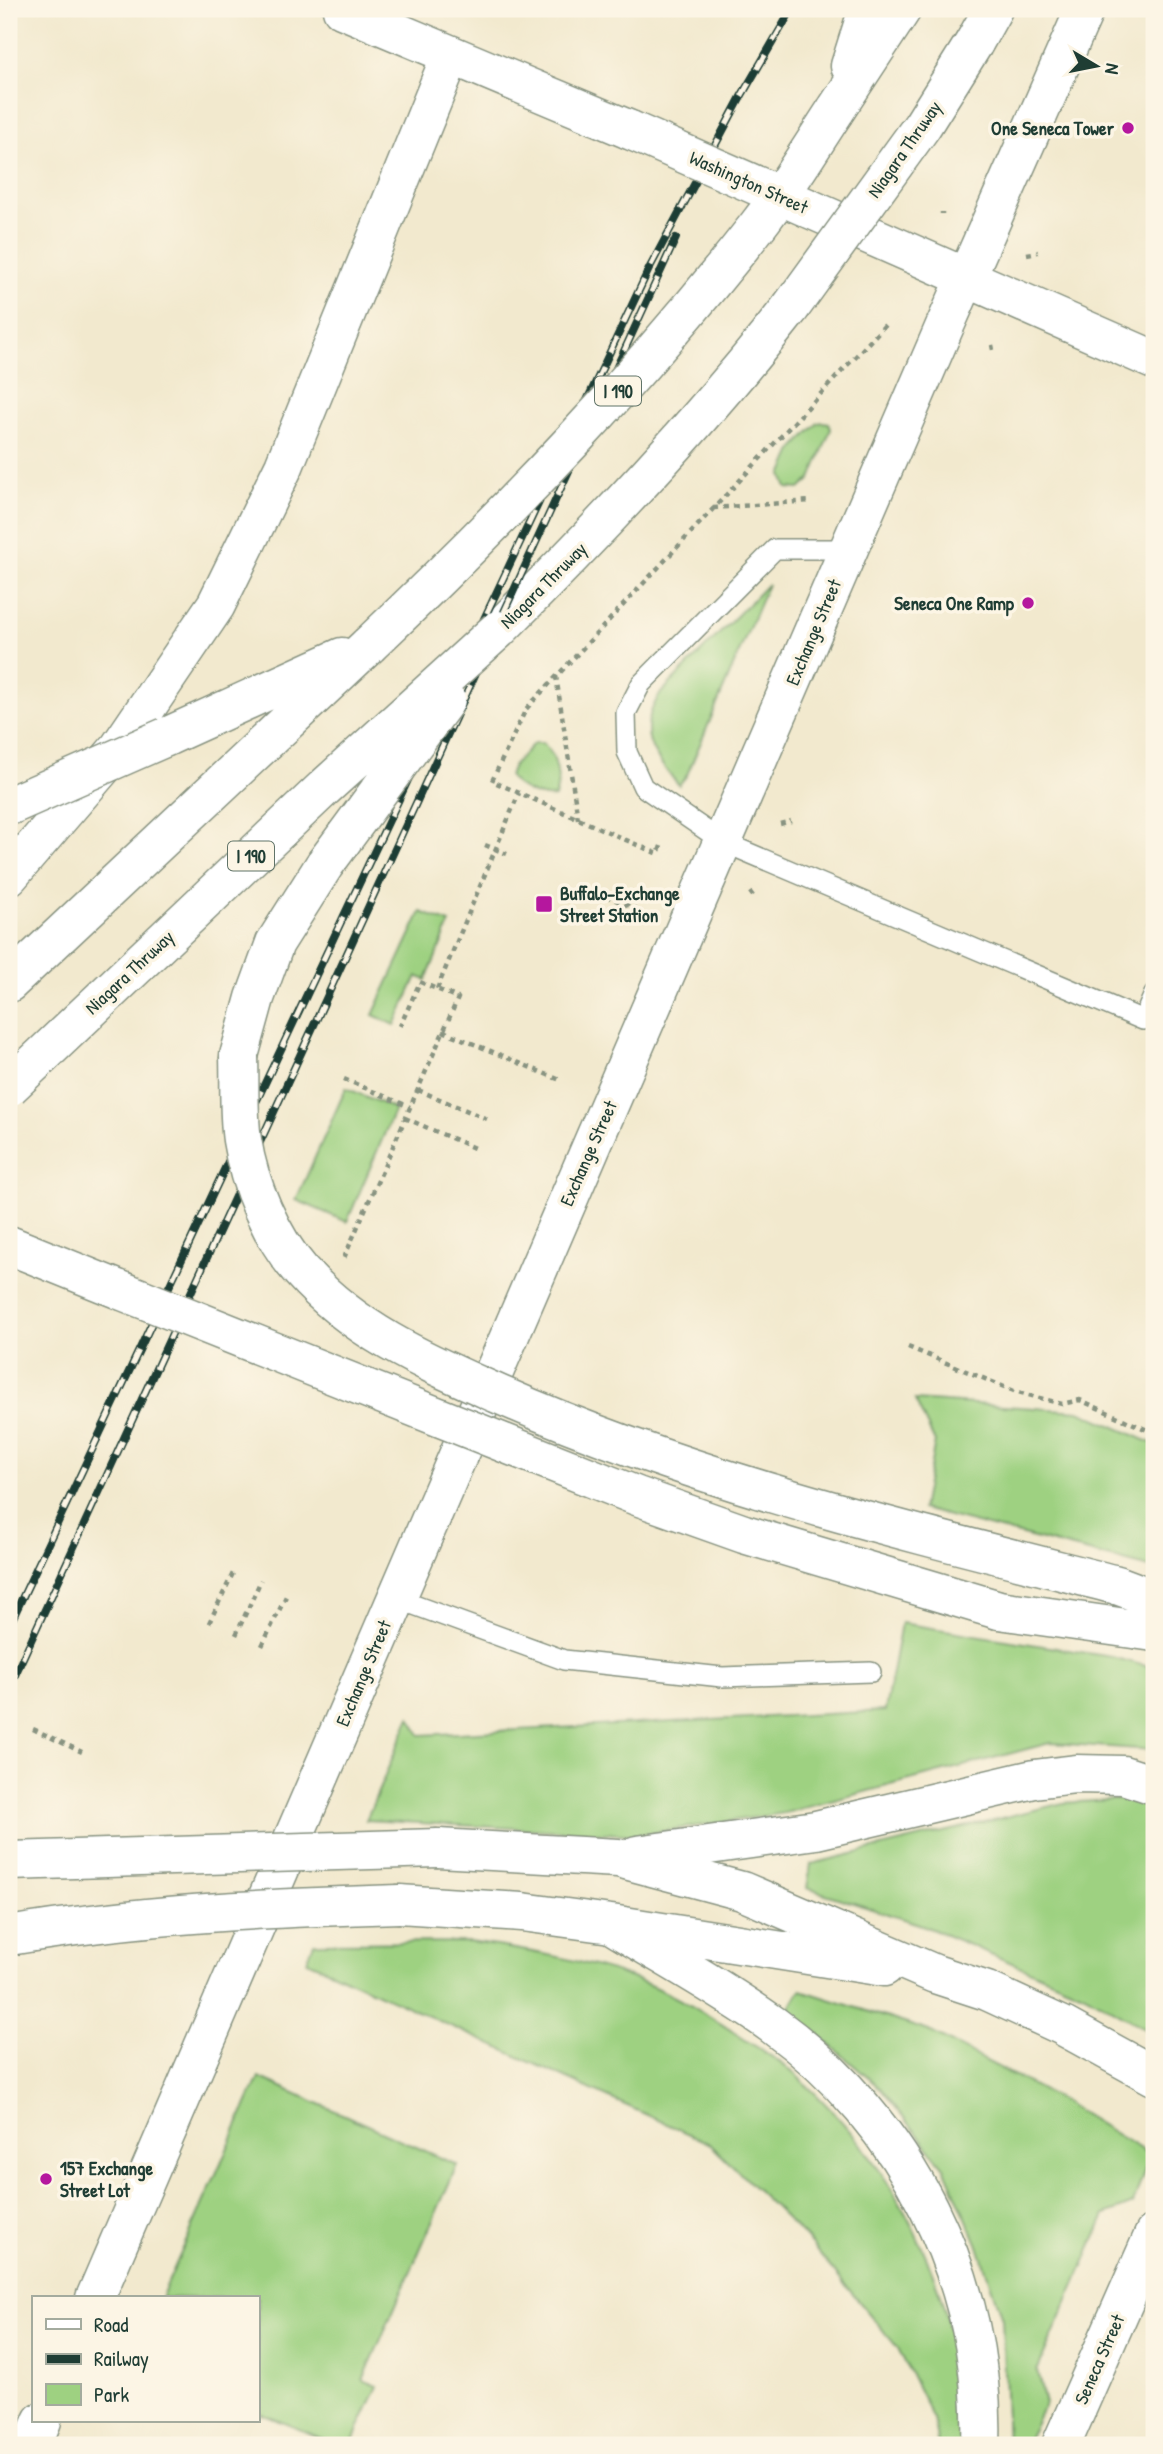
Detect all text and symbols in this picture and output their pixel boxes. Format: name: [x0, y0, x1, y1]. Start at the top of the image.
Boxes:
north arrow: [1062, 32, 1132, 102]
text: N: [1099, 62, 1126, 76]
street label: Niagara Thruway: [861, 95, 947, 203]
place label: One Seneca Tower: [991, 115, 1115, 141]
marker: One Seneca Tower: [1120, 120, 1136, 136]
street label: Washington Street: [686, 144, 813, 220]
road number: I 190: [595, 376, 641, 405]
street label: Niagara Thruway: [494, 536, 592, 634]
street label: Exchange Street: [779, 575, 847, 689]
place label: Seneca One Ramp: [894, 590, 1015, 617]
marker: Seneca One Ramp: [1020, 595, 1036, 611]
road number: I 190: [228, 842, 274, 870]
place label: Buffalo–Exchange Street Station: [560, 880, 680, 928]
marker: Buffalo–Exchange Street Station: [534, 894, 554, 914]
street label: Niagara Thruway: [79, 924, 179, 1020]
street label: Exchange Street: [553, 1096, 623, 1210]
street label: Exchange Street: [329, 1616, 397, 1730]
place label: 157 Exchange Street Lot: [60, 2155, 153, 2203]
marker: 157 Exchange Street Lot: [38, 2171, 54, 2187]
legend: [32, 2296, 259, 2422]
text: Road: [94, 2310, 128, 2339]
street label: Seneca Street: [1068, 2310, 1131, 2408]
text: Railway: [94, 2344, 149, 2373]
text: Park: [94, 2380, 129, 2409]

